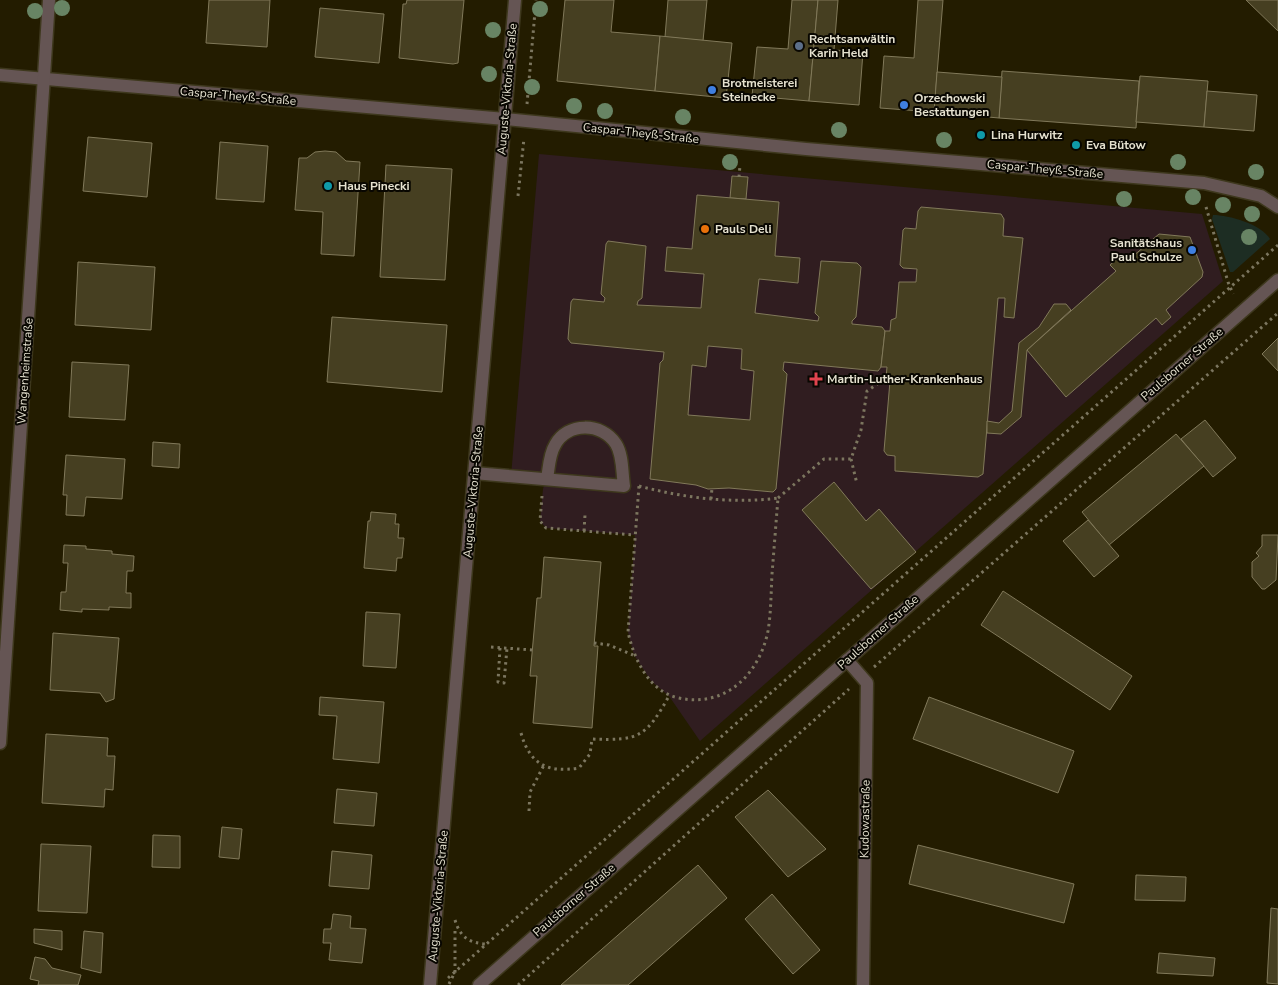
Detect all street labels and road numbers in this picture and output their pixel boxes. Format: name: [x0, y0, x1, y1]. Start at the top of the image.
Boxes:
street label: Auguste-Viktoria-Straße: [493, 23, 521, 155]
street label: Caspar-Theyß-Straße: [179, 83, 297, 109]
street label: Caspar-Theyß-Straße: [582, 119, 700, 147]
street label: Caspar-Theyß-Straße: [986, 156, 1104, 182]
street label: Wangenheimstraße: [13, 317, 37, 425]
street label: Paulsborner Straße: [1137, 324, 1227, 404]
street label: Auguste-Viktoria-Straße: [459, 426, 487, 558]
street label: Paulsborner Straße: [834, 591, 922, 673]
street label: Kudowastraße: [856, 780, 874, 858]
street label: Auguste-Viktoria-Straße: [424, 830, 452, 962]
street label: Paulsborner Straße: [529, 860, 619, 940]

